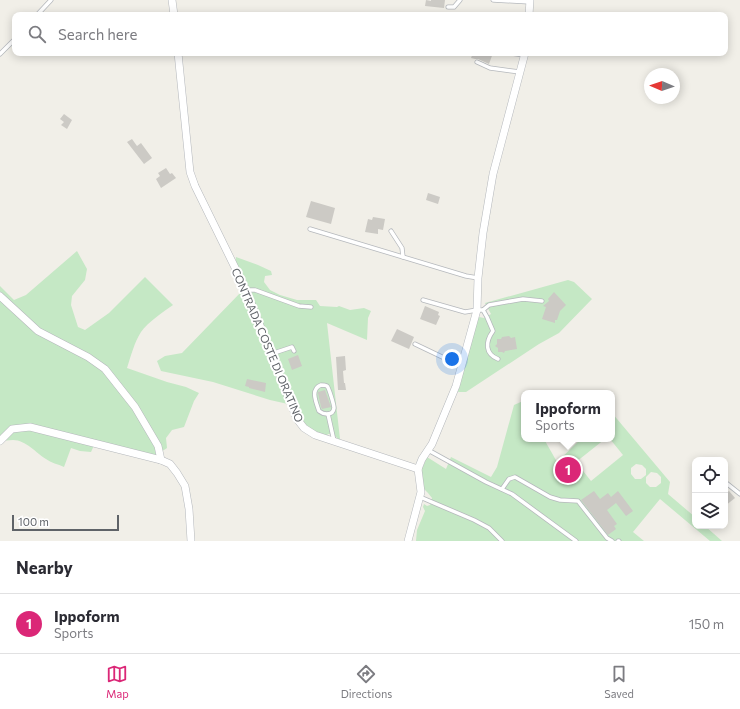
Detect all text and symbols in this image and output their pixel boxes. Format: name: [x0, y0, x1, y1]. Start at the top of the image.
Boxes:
search box: [12, 12, 728, 56]
icon: search: [26, 23, 48, 45]
text: Search here: [58, 25, 137, 43]
north arrow: [644, 68, 680, 104]
street label: CONTRADA COSTE DI ORATINO: [229, 266, 307, 424]
your location: [442, 349, 462, 369]
popup: [521, 390, 615, 442]
text: Ippoform: [535, 399, 601, 417]
text: Sports: [535, 417, 575, 433]
pin: 1: [555, 455, 581, 485]
map controls: [692, 457, 728, 529]
button: locate: [692, 457, 728, 493]
button: layers: [692, 493, 728, 529]
scale bar: [12, 513, 119, 532]
text: 100 m: [18, 515, 49, 528]
text: Nearby: [16, 557, 73, 578]
text: Ippoform: [54, 607, 120, 625]
text: 1: [26, 616, 32, 632]
text: 150 m: [689, 616, 724, 632]
text: Sports: [54, 625, 94, 641]
tab: Map: [106, 663, 129, 700]
tab: Directions: [341, 663, 392, 700]
tab: Saved: [604, 663, 634, 700]

